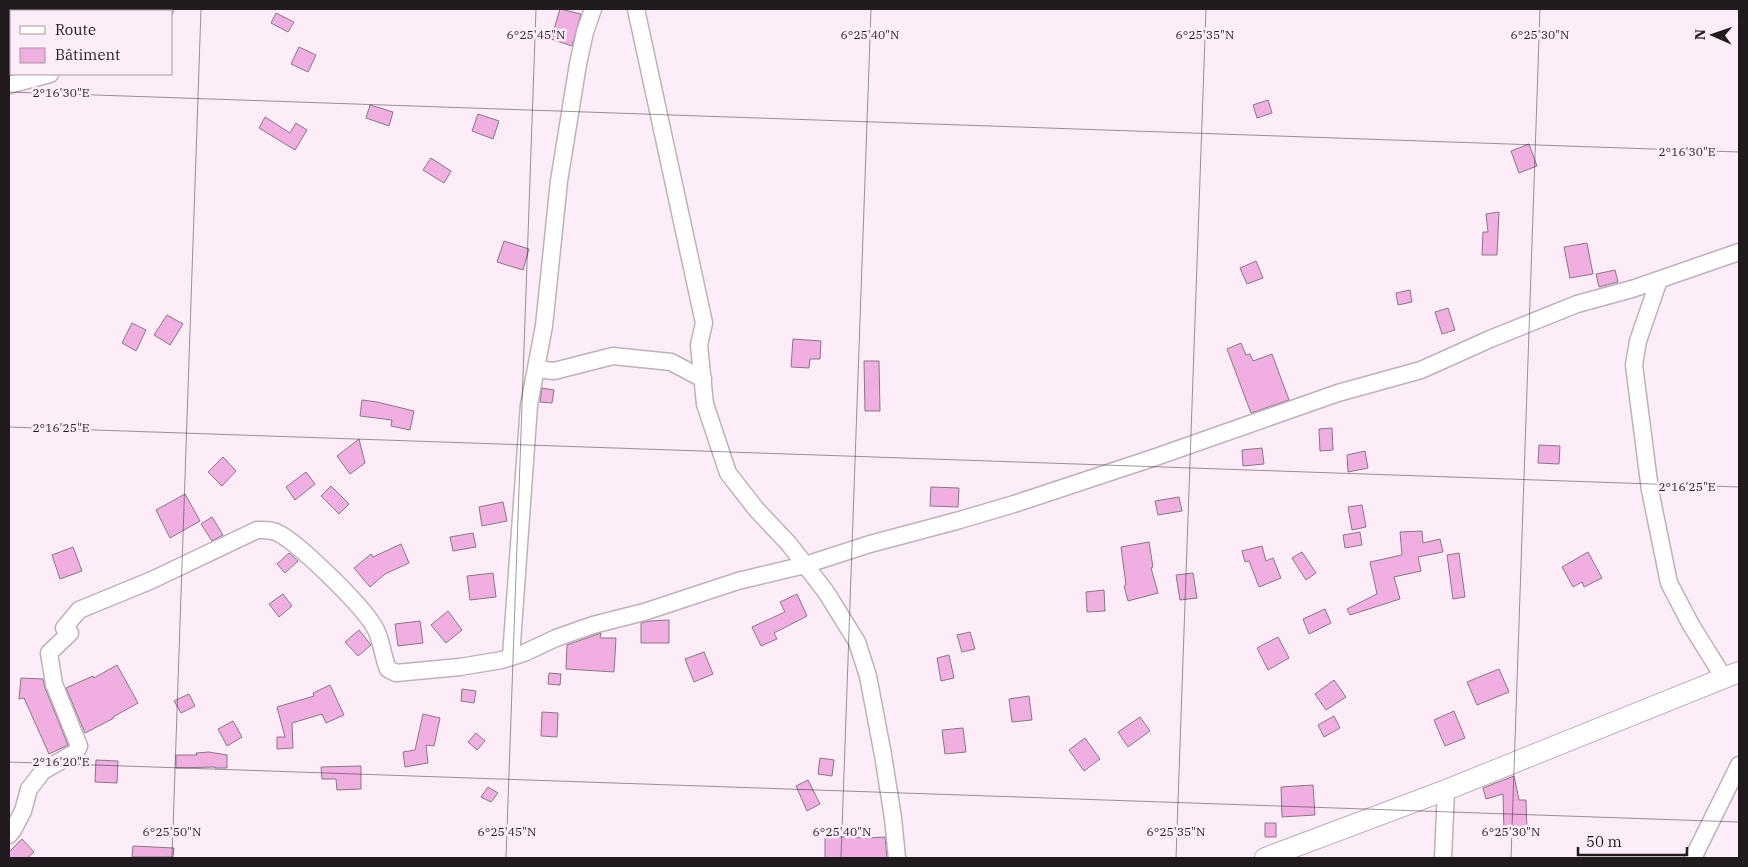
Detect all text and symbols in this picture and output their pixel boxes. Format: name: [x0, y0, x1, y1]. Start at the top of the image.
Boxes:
legend: [10, 10, 172, 75]
north arrow: [1688, 10, 1738, 60]
text: Route: [55, 20, 96, 39]
text: 6°25'45"N: [507, 27, 565, 42]
text: 6°25'40"N: [841, 27, 899, 42]
text: 6°25'35"N: [1176, 27, 1234, 42]
text: 6°25'30"N: [1511, 27, 1569, 42]
text: N: [1691, 29, 1709, 40]
text: Bâtiment: [55, 45, 120, 64]
text: 2°16'30"E: [32, 85, 90, 100]
text: 2°16'30"E: [1658, 144, 1716, 159]
text: 2°16'25"E: [32, 420, 90, 435]
text: 2°16'25"E: [1658, 479, 1716, 494]
text: 2°16'20"E: [32, 754, 90, 769]
text: 6°25'50"N: [143, 824, 201, 839]
text: 6°25'45"N: [478, 824, 536, 839]
text: 6°25'40"N: [813, 824, 871, 839]
text: 6°25'35"N: [1147, 824, 1205, 839]
text: 6°25'30"N: [1482, 824, 1540, 839]
scale bar: [1578, 824, 1687, 856]
text: 50 m: [1586, 832, 1622, 851]

